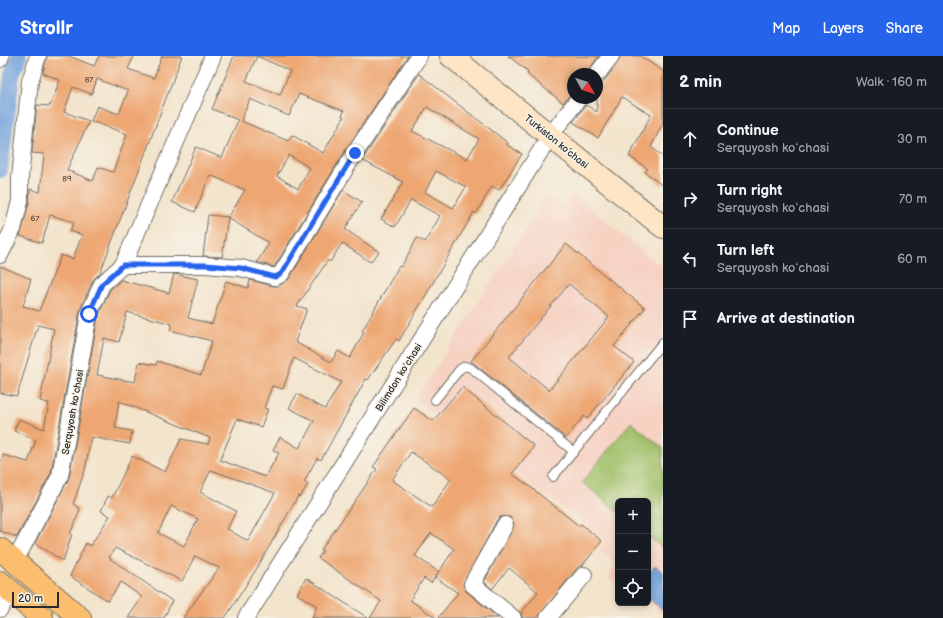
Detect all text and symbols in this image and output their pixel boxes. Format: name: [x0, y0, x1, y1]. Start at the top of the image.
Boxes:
text: Strollr: [20, 17, 73, 40]
text: Map: [772, 20, 800, 37]
text: Layers: [822, 20, 864, 37]
text: Share: [886, 20, 923, 37]
north arrow: [567, 68, 603, 104]
text: 2 min: [679, 72, 722, 92]
text: Walk · 160 m: [856, 74, 927, 90]
house number: 87: [85, 75, 93, 84]
street label: Turkiston ko’chasi: [522, 112, 591, 171]
text: Continue: [717, 121, 779, 140]
icon: ahead: [679, 128, 701, 150]
text: 30 m: [897, 131, 927, 147]
text: Serquyosh koʻchasi: [717, 140, 829, 156]
route end: [346, 144, 364, 162]
house number: 89: [62, 174, 72, 183]
text: Turn right: [717, 181, 782, 200]
icon: right: [679, 188, 701, 210]
text: 70 m: [899, 191, 927, 207]
text: Serquyosh koʻchasi: [717, 200, 829, 216]
house number: 67: [31, 214, 39, 223]
text: Turn left: [717, 241, 774, 260]
icon: left: [679, 248, 701, 270]
text: 60 m: [897, 251, 927, 267]
text: Serquyosh koʻchasi: [717, 260, 829, 276]
route start: [80, 305, 98, 323]
icon: arrive: [679, 308, 701, 330]
text: Arrive at destination: [717, 309, 855, 328]
street label: Bilimdon koʻchasi: [373, 341, 425, 414]
street label: Serquyosh koʻchasi: [60, 369, 86, 456]
map controls: [615, 498, 651, 606]
button: +: [615, 498, 651, 534]
button: −: [615, 534, 651, 570]
button: locate: [615, 570, 651, 606]
scale bar: [12, 590, 59, 609]
text: 20 m: [18, 592, 43, 605]

